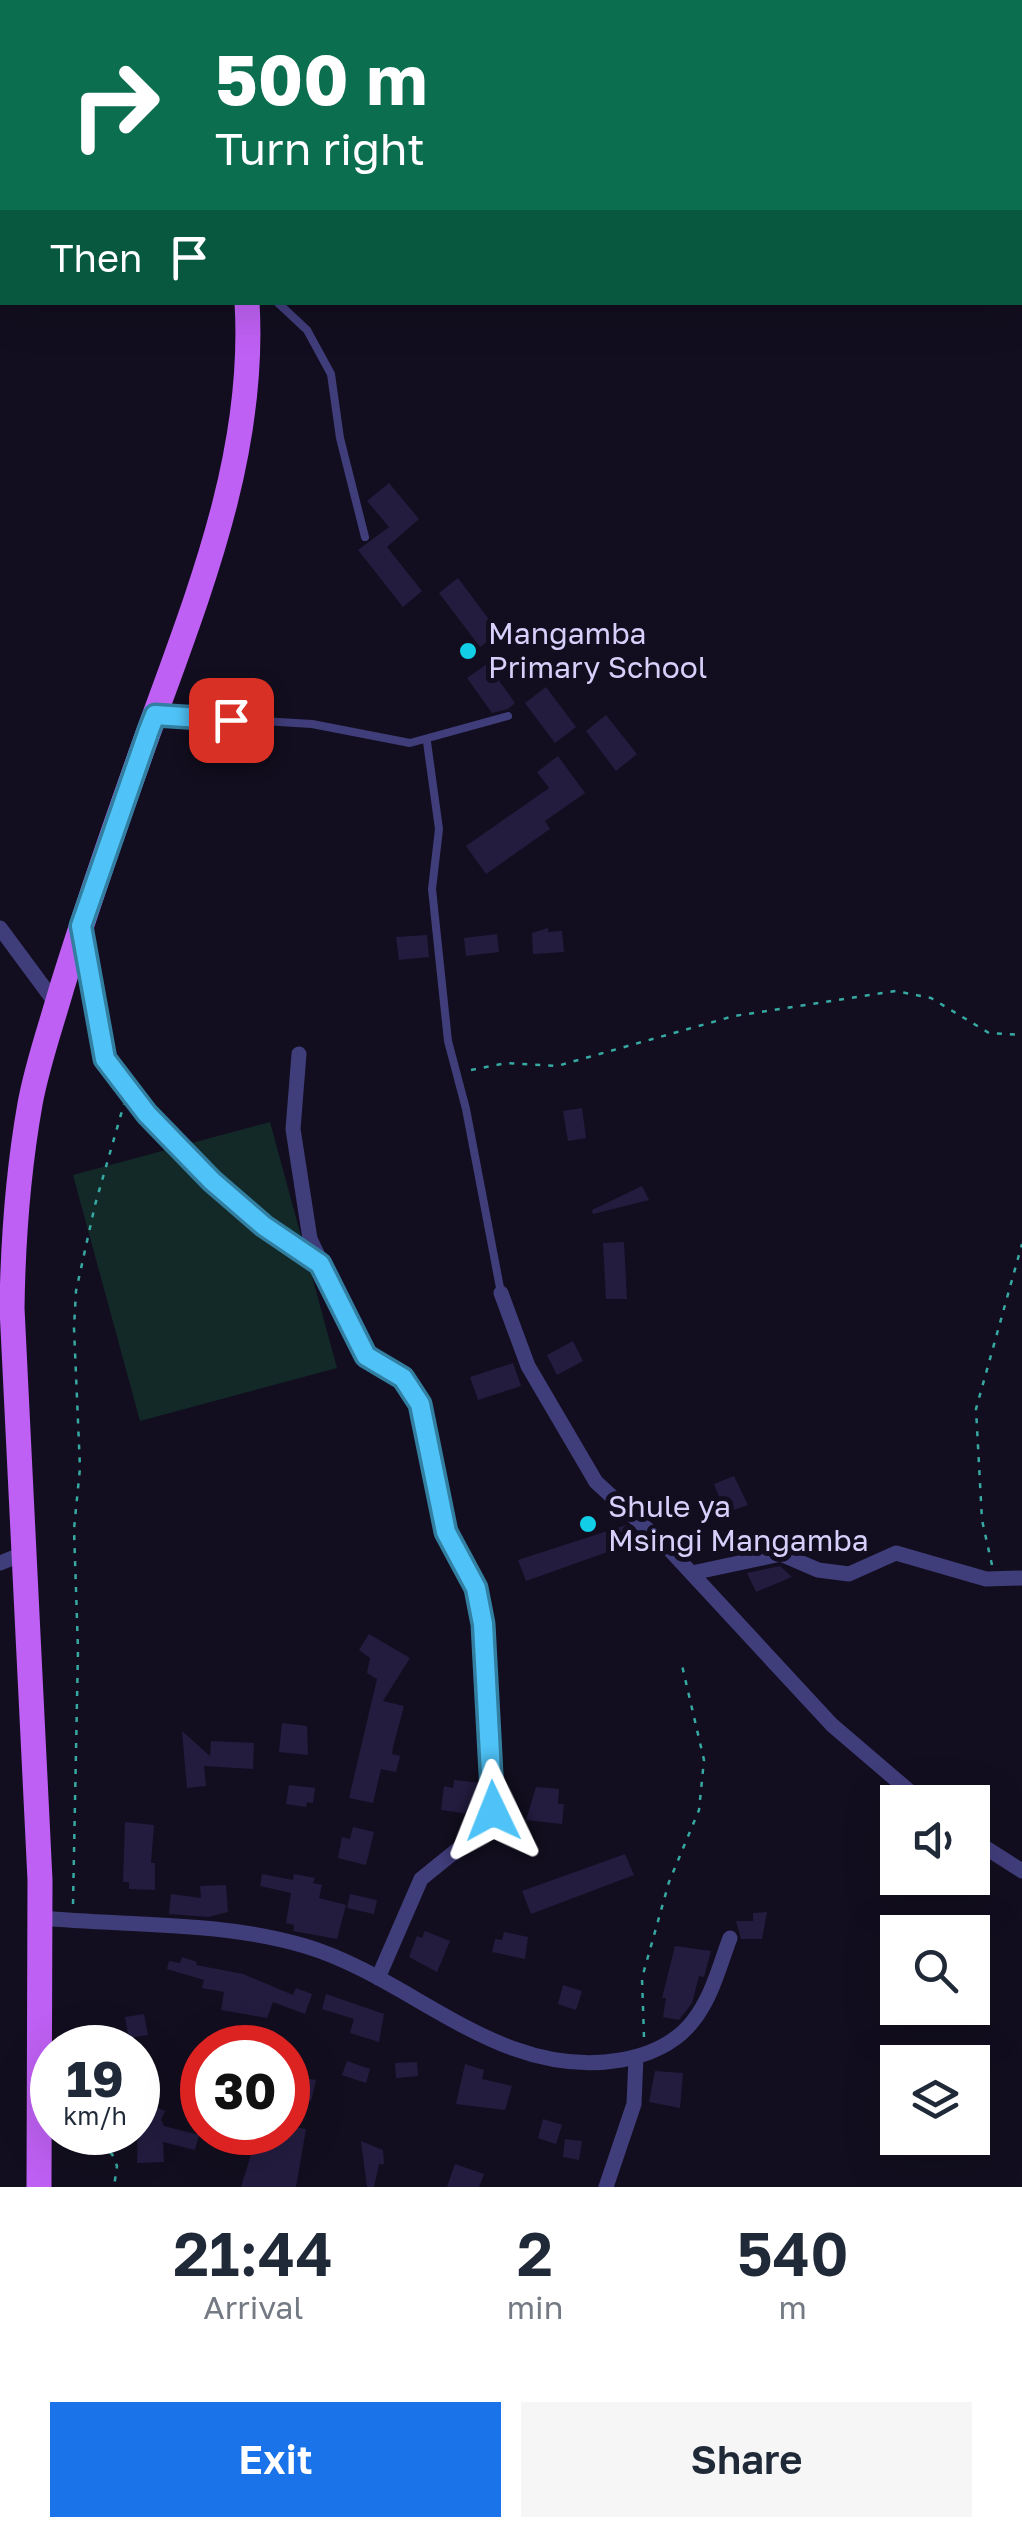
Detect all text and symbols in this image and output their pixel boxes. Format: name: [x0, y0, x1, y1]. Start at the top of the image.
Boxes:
text: 500 m: [215, 36, 427, 120]
icon: right: [50, 40, 180, 170]
text: Turn right: [215, 121, 425, 175]
icon: arrive: [162, 230, 217, 285]
text: Then: [50, 235, 142, 280]
place label: Mangamba Primary School: [488, 615, 707, 685]
marker: Mangamba Primary School: [457, 640, 479, 662]
pin: [189, 678, 274, 763]
icon: arrive: [204, 693, 259, 748]
place label: Shule ya Msingi Mangamba: [608, 1488, 869, 1558]
marker: Shule ya Msingi Mangamba: [577, 1513, 599, 1535]
position arrow: [441, 1759, 545, 1863]
map controls: [880, 1785, 990, 2155]
button: sound: [880, 1785, 990, 1895]
button: search: [880, 1915, 990, 2025]
speed limit sign: 30: [180, 2025, 310, 2155]
button: layers: [880, 2045, 990, 2155]
text: 19: [66, 2048, 124, 2108]
text: km/h: [63, 2100, 127, 2131]
text: 21:44: [173, 2217, 333, 2289]
text: 2: [517, 2217, 553, 2289]
text: 540: [737, 2217, 849, 2289]
text: Arrival: [203, 2288, 304, 2326]
text: min: [507, 2288, 563, 2326]
text: m: [779, 2288, 807, 2326]
button: Exit: [50, 2402, 501, 2517]
button: Share: [521, 2402, 972, 2517]

